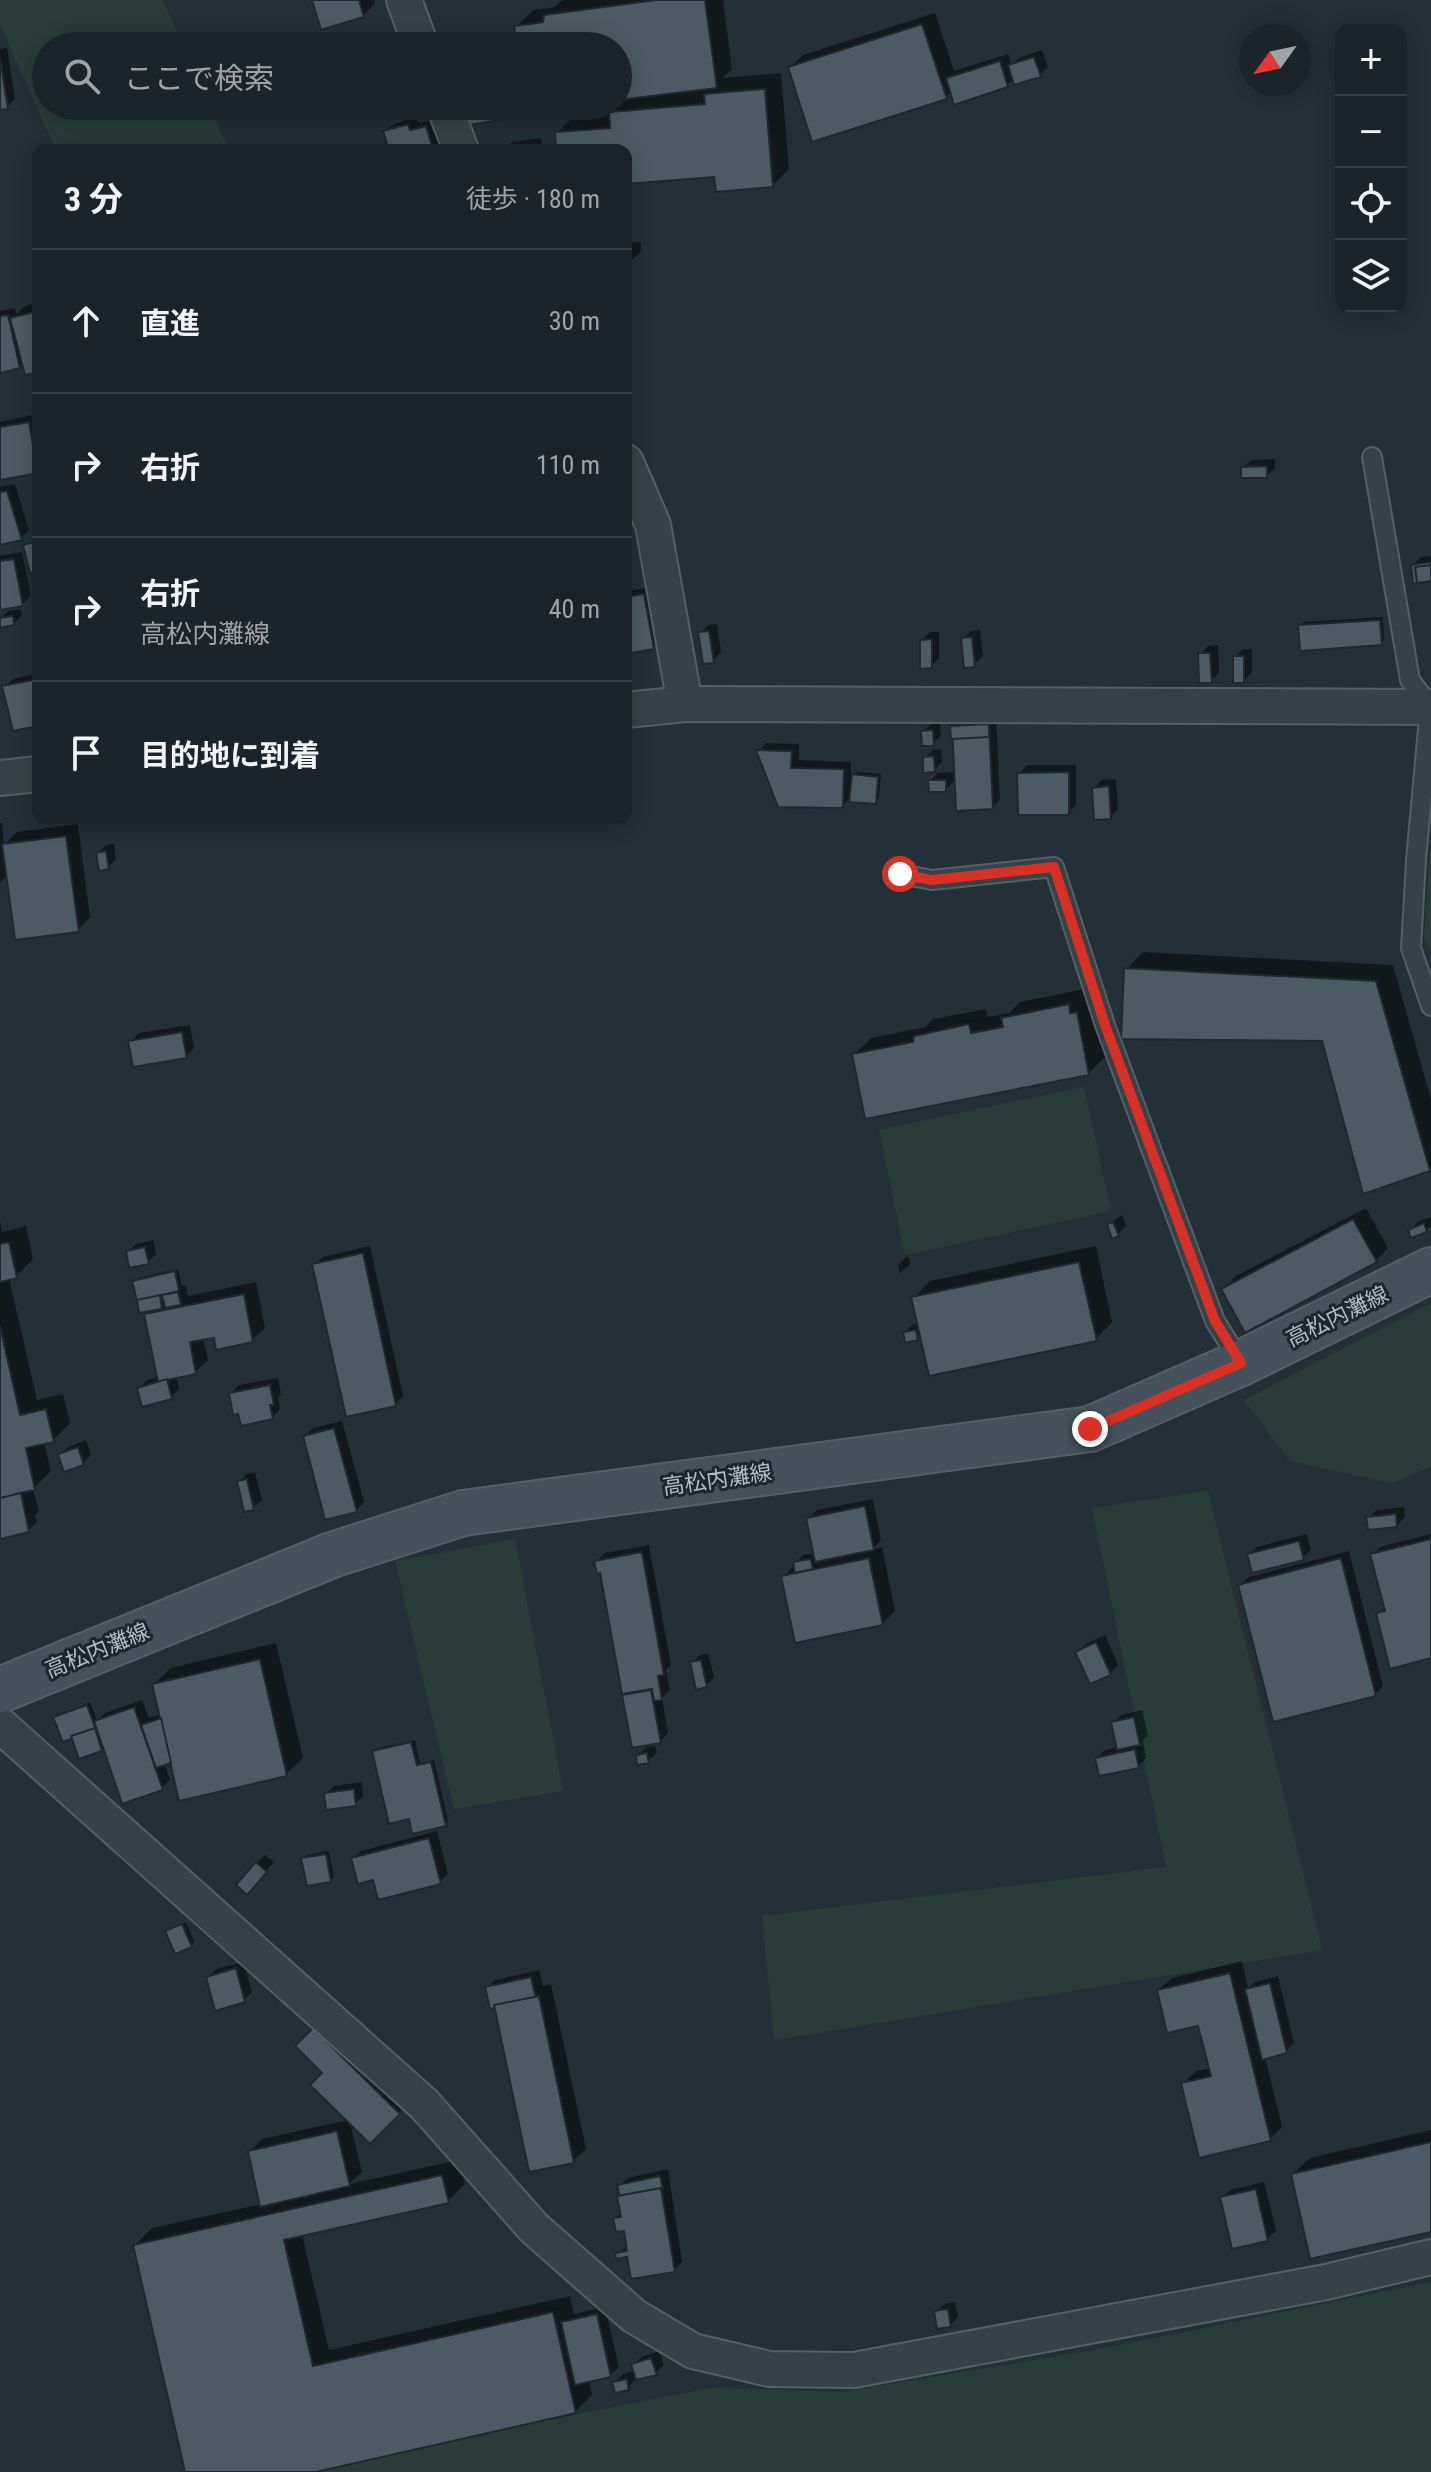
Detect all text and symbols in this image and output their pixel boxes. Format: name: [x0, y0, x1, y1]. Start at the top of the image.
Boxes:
north arrow: [1239, 24, 1311, 96]
map controls: [1335, 24, 1407, 312]
button: +: [1335, 24, 1407, 96]
search box: [32, 32, 632, 120]
icon: search: [60, 54, 104, 98]
text: ここで検索: [124, 61, 274, 96]
button: −: [1335, 96, 1407, 168]
button: locate: [1335, 168, 1407, 240]
text: 3 分: [64, 179, 123, 219]
text: 徒歩 · 180 m: [466, 184, 600, 214]
button: layers: [1335, 240, 1407, 312]
icon: ahead: [64, 299, 108, 343]
text: 直進: [140, 306, 200, 341]
text: 30 m: [549, 306, 600, 336]
icon: right: [64, 443, 108, 487]
text: 右折: [140, 450, 200, 485]
text: 110 m: [536, 450, 600, 480]
text: 右折: [140, 576, 200, 611]
icon: right: [64, 587, 108, 631]
text: 40 m: [549, 594, 600, 624]
text: 高松内灘線: [140, 619, 270, 649]
icon: arrive: [64, 731, 108, 775]
text: 目的地に到着: [140, 738, 320, 773]
route start: [882, 856, 918, 892]
street label: 高松内灘線: [1282, 1281, 1392, 1352]
route end: [1072, 1411, 1108, 1447]
street label: 高松内灘線: [661, 1459, 773, 1500]
street label: 高松内灘線: [42, 1618, 153, 1683]

